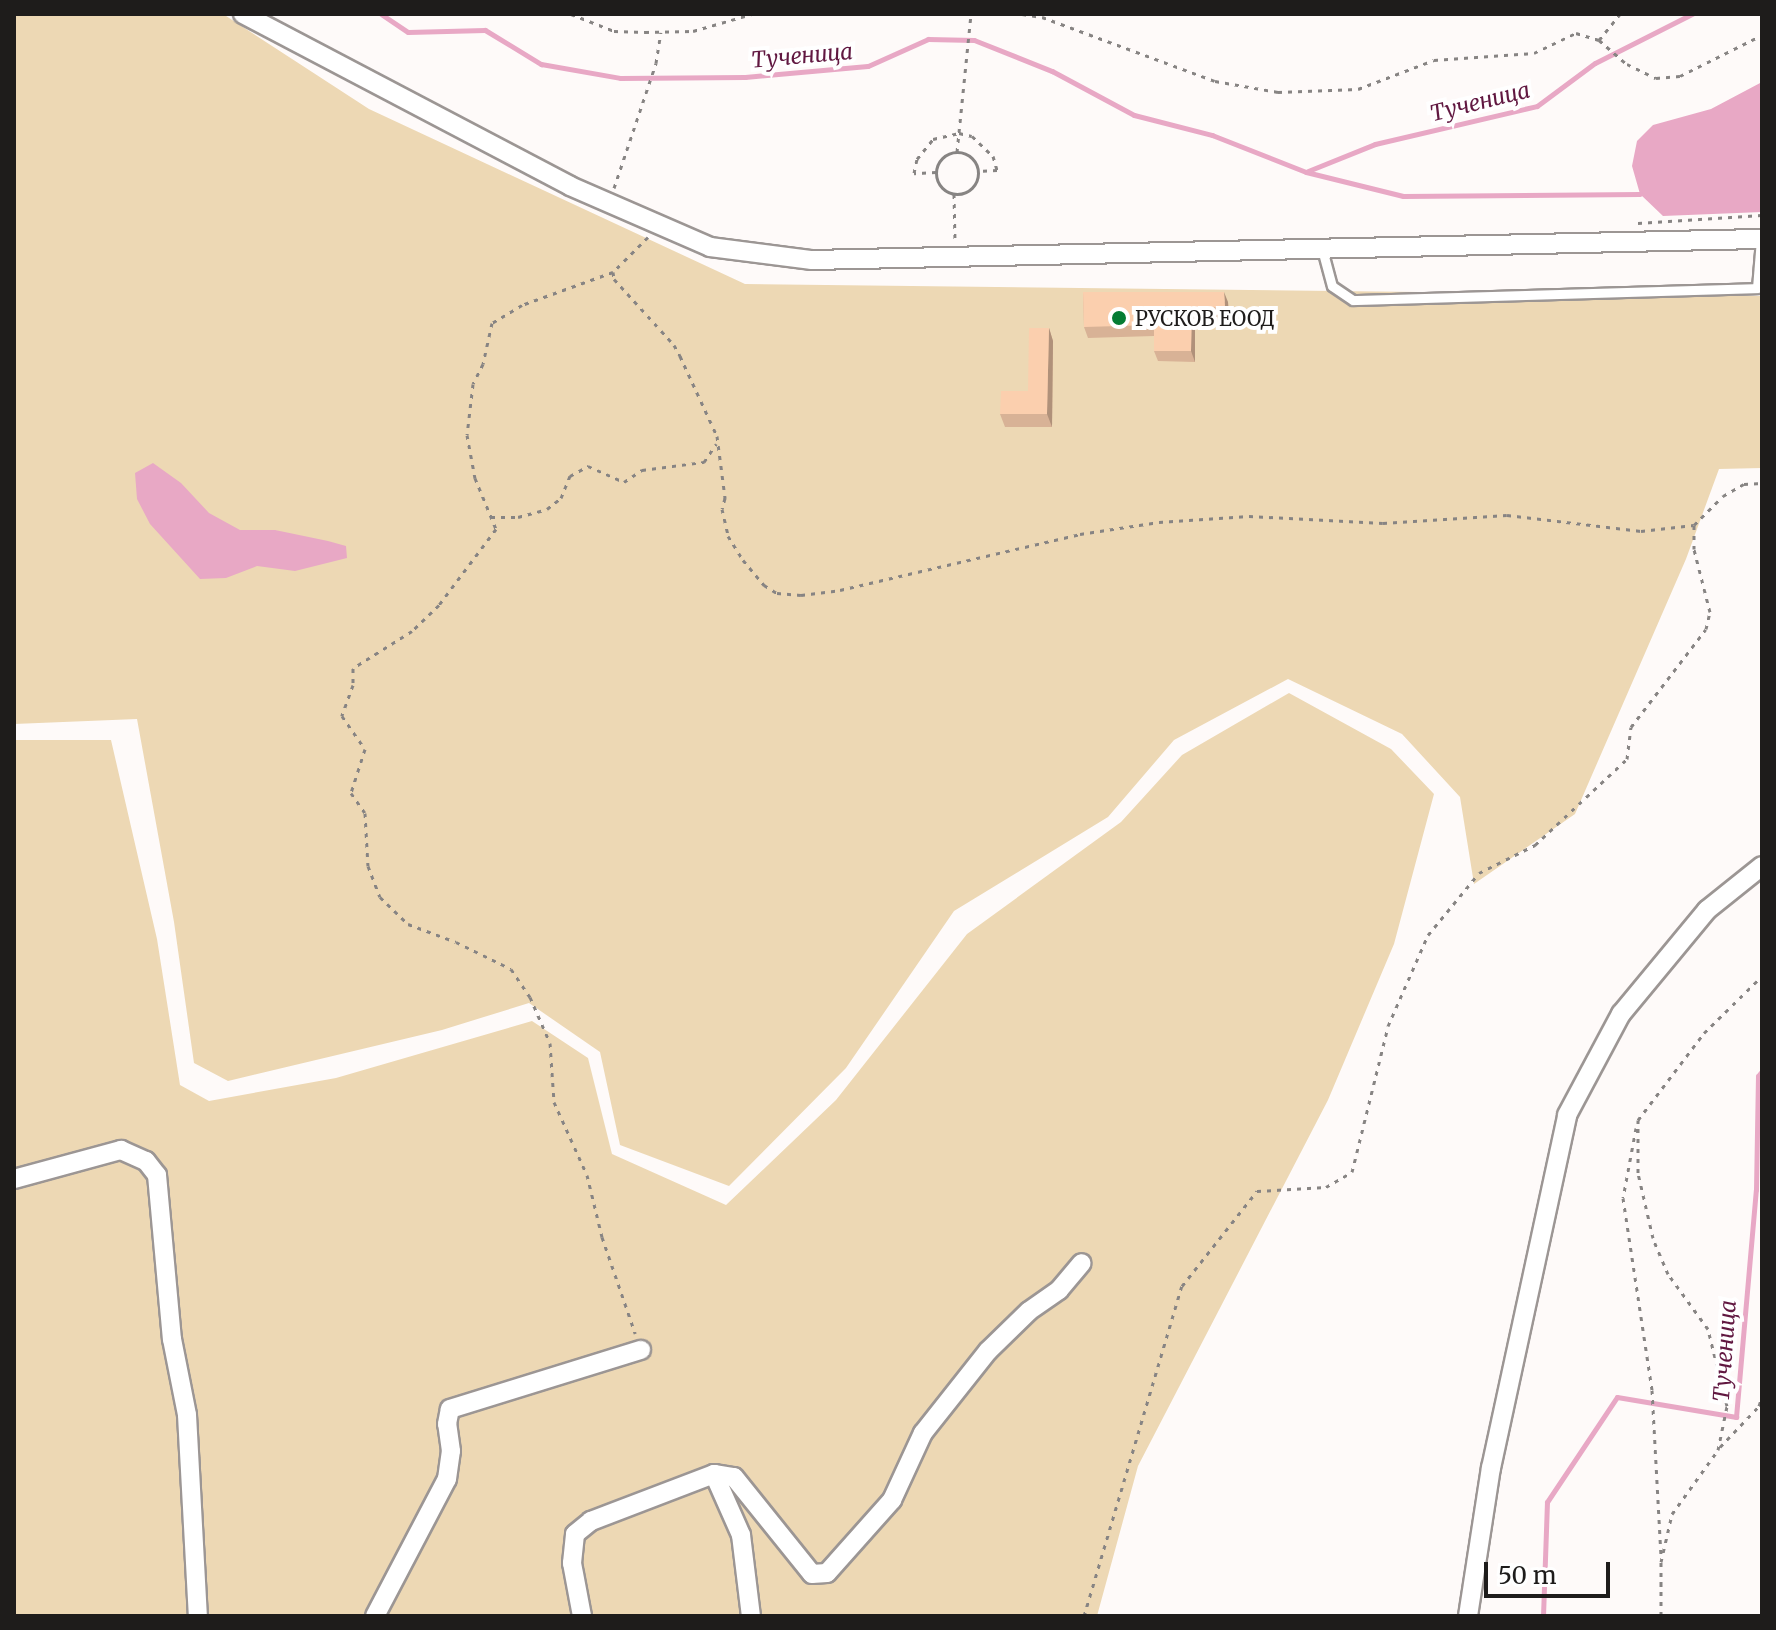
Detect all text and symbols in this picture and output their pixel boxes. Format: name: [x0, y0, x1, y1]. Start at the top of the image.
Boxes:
water label: Тученица: [750, 38, 854, 74]
water label: Тученица: [1427, 77, 1533, 127]
place label: РУСКОВ ЕООД: [1135, 306, 1275, 330]
marker: РУСКОВ ЕООД: [1110, 309, 1128, 327]
water label: Тученица: [1708, 1299, 1742, 1403]
scale bar: [1488, 1546, 1614, 1596]
text: 50 m: [1498, 1560, 1557, 1591]

